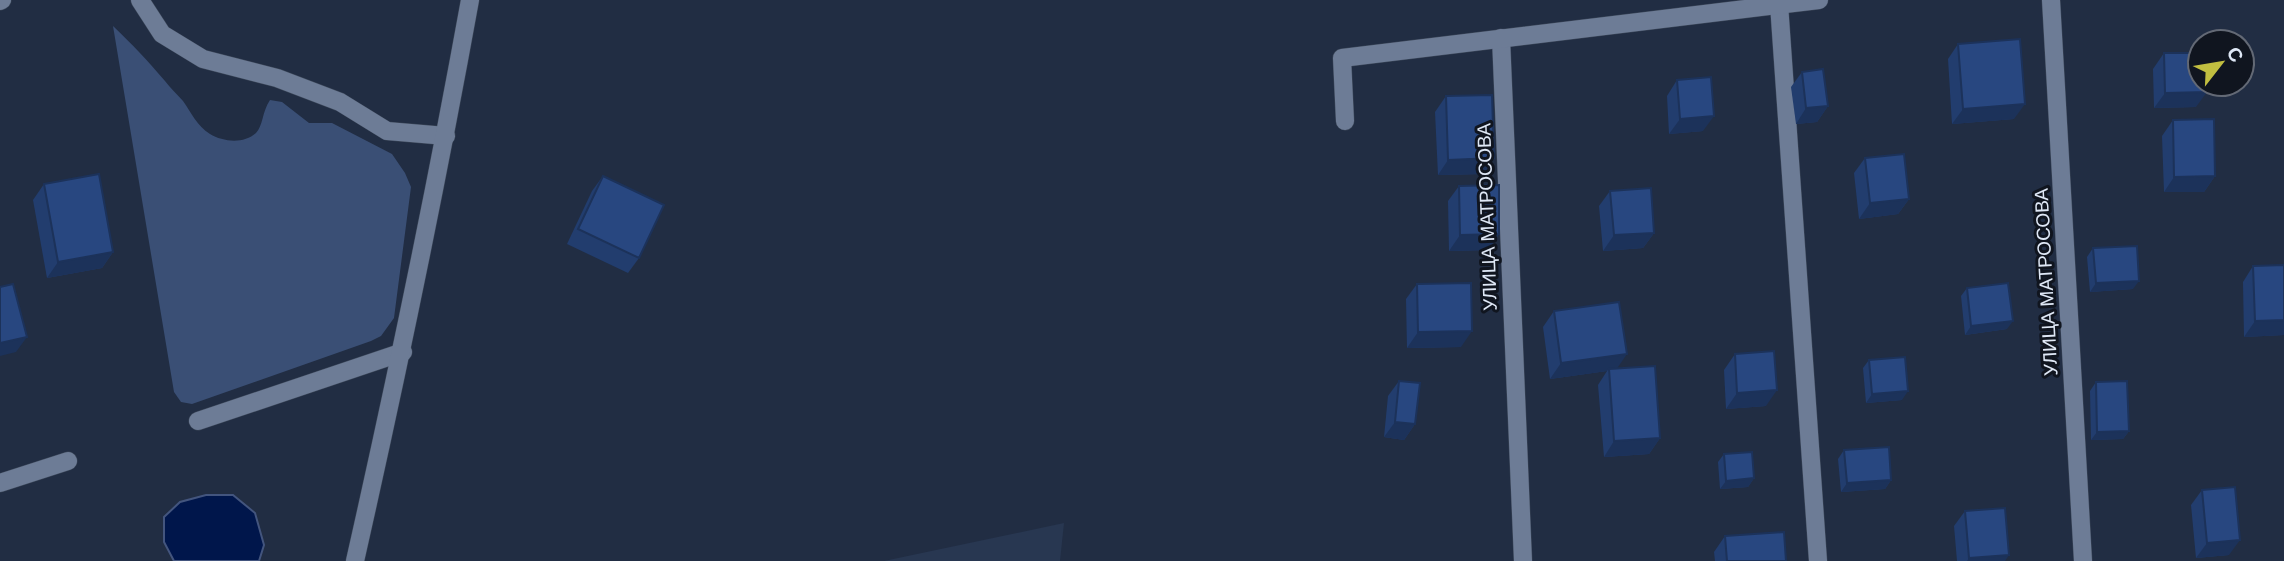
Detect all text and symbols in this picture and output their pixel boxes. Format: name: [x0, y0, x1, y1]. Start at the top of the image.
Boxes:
north arrow: [2186, 28, 2256, 98]
text: С: [2221, 42, 2250, 67]
street label: УЛИЦА МАТРОСОВА: [1471, 122, 1503, 311]
street label: УЛИЦА МАТРОСОВА: [2029, 187, 2063, 376]

